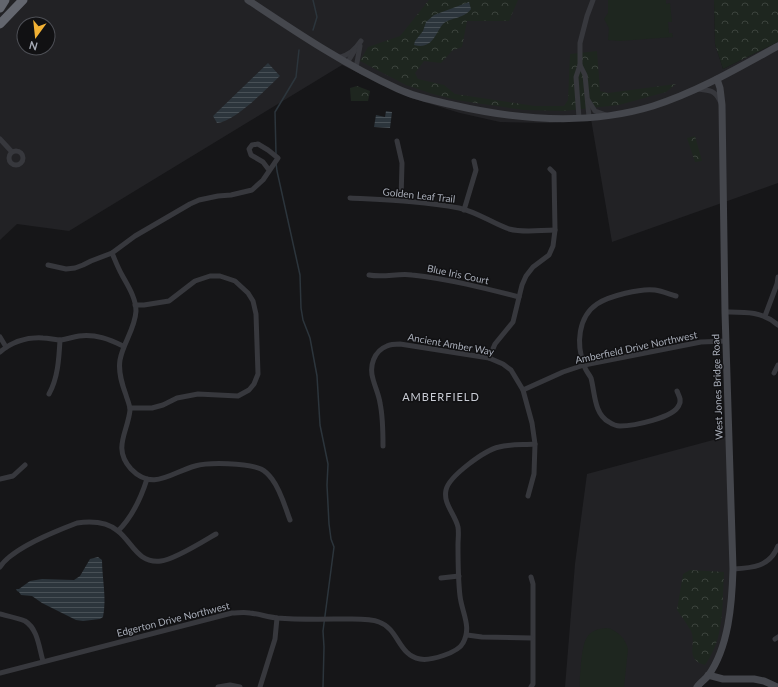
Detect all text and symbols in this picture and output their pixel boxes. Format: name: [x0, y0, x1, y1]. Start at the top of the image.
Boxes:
north arrow: [16, 16, 56, 56]
text: N: [28, 39, 39, 54]
street label: Golden Leaf Trail: [382, 185, 456, 205]
street label: Blue Iris Court: [426, 262, 490, 286]
street label: Amberfield Drive Northwest: [574, 328, 698, 366]
street label: Ancient Amber Way: [407, 330, 496, 358]
street label: West Jones Bridge Road: [709, 334, 725, 440]
district label: AMBERFIELD: [402, 390, 480, 403]
street label: Edgerton Drive Northwest: [115, 599, 231, 639]

